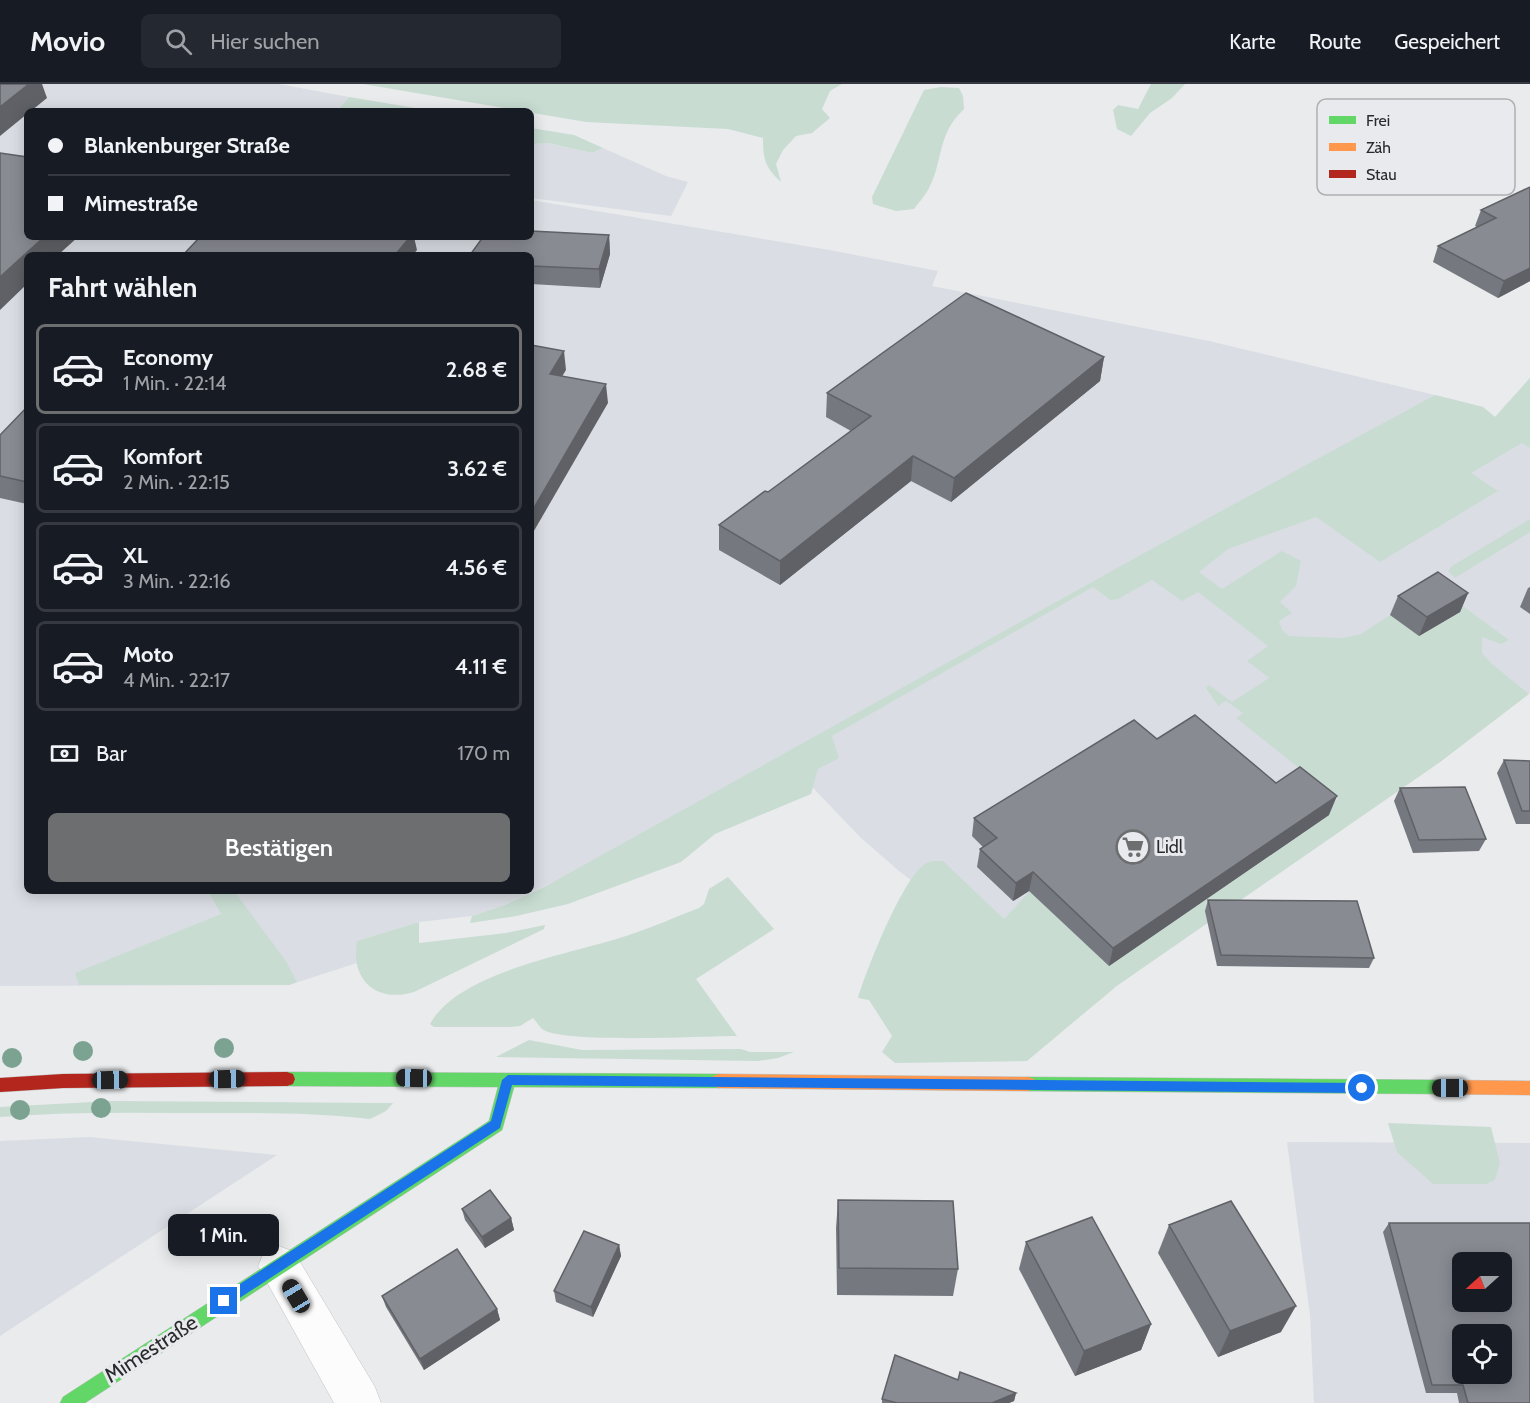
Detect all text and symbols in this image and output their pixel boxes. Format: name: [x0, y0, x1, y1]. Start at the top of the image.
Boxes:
search box: [141, 14, 561, 68]
text: Movio: [30, 24, 105, 58]
icon: search: [162, 25, 195, 58]
text: Hier suchen: [210, 28, 320, 55]
text: Karte: [1229, 29, 1276, 54]
text: Route: [1309, 29, 1361, 54]
text: Gespeichert: [1394, 29, 1500, 54]
legend: [1317, 99, 1515, 195]
text: Frei: [1366, 111, 1390, 130]
text: Blankenburger Straße: [84, 132, 290, 159]
text: Zäh: [1366, 138, 1391, 157]
text: Stau: [1366, 165, 1397, 184]
text: Mimestraße: [84, 190, 198, 217]
text: Fahrt wählen: [48, 271, 197, 304]
icon: car: [51, 342, 105, 396]
text: Economy: [123, 344, 213, 371]
text: 2.68 €: [446, 356, 507, 383]
text: 1 Min. · 22:14: [123, 371, 227, 395]
icon: car: [51, 441, 105, 495]
text: Komfort: [123, 443, 202, 470]
text: 3.62 €: [447, 455, 507, 482]
text: 2 Min. · 22:15: [123, 470, 230, 494]
icon: car: [51, 540, 105, 594]
text: XL: [123, 542, 148, 569]
text: 4.56 €: [446, 554, 507, 581]
text: 3 Min. · 22:16: [123, 569, 231, 593]
icon: car: [51, 639, 105, 693]
text: Moto: [123, 641, 174, 668]
text: 4.11 €: [455, 653, 507, 680]
text: 4 Min. · 22:17: [123, 668, 230, 692]
icon: cash: [48, 737, 81, 770]
text: Bar: [96, 740, 127, 767]
text: 170 m: [458, 741, 510, 765]
button: Bestätigen: [48, 813, 510, 882]
supermarket icon: Lidl: [1115, 829, 1151, 865]
place label: Lidl: [1156, 836, 1184, 858]
car: [396, 1069, 432, 1087]
car: [209, 1070, 245, 1088]
car: [92, 1071, 128, 1089]
route start: [1348, 1074, 1375, 1101]
car: [1432, 1079, 1468, 1097]
callout: 1 Min.: [168, 1214, 280, 1256]
text: 1 Min.: [200, 1223, 247, 1247]
north arrow: [1452, 1252, 1512, 1312]
map controls: [1452, 1252, 1512, 1384]
car: [279, 1276, 313, 1316]
route end: [210, 1287, 237, 1314]
street label: Mimestraße: [100, 1309, 202, 1388]
button: locate: [1452, 1324, 1512, 1384]

